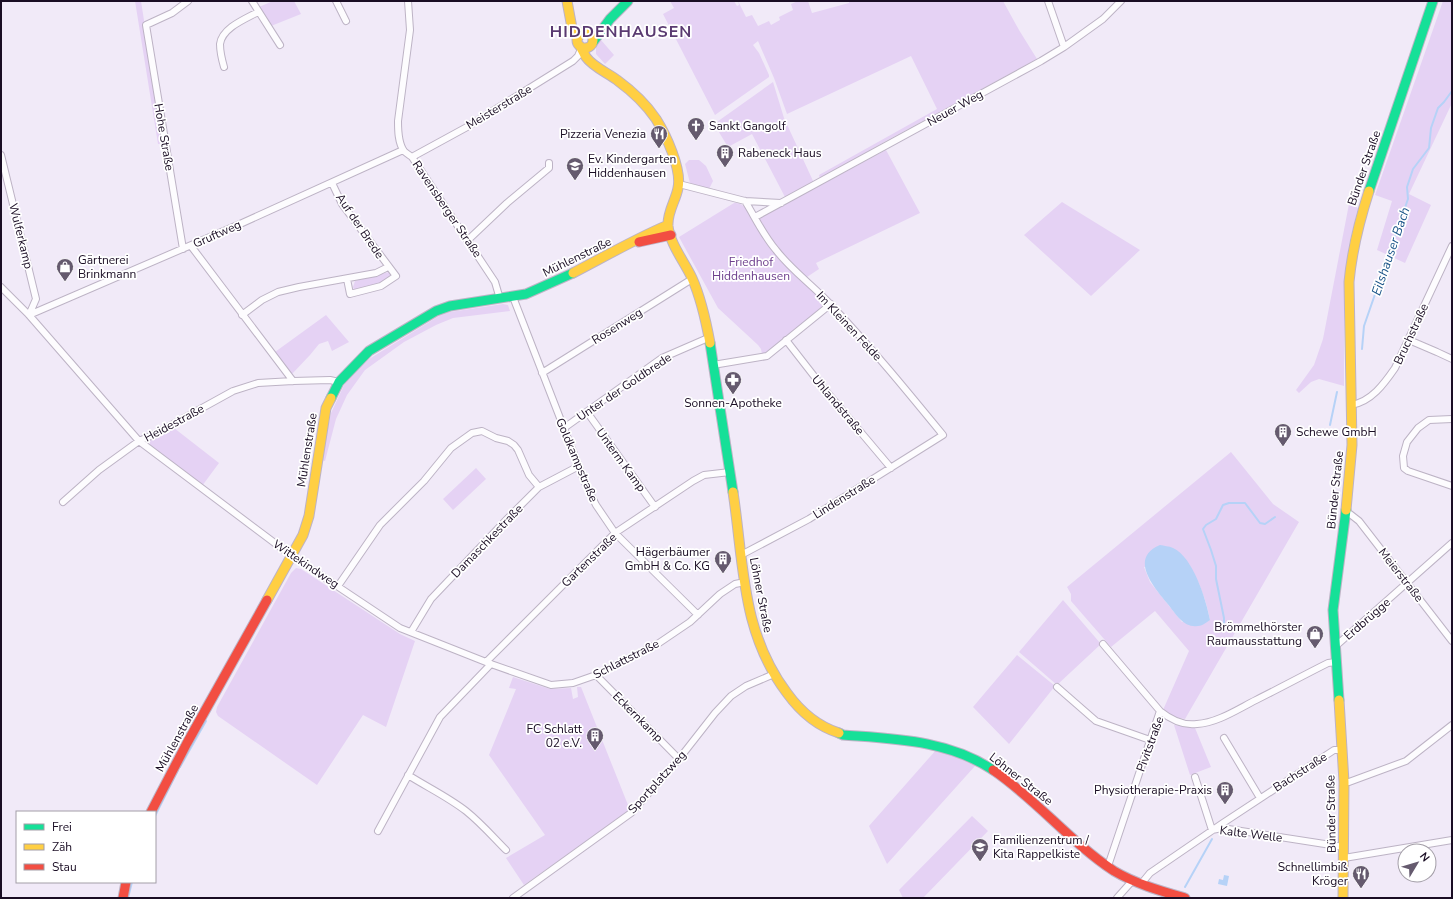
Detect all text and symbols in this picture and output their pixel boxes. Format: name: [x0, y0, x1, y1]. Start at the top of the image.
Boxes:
district label: HIDDENHAUSEN: [550, 21, 692, 43]
street label: Meisterstraße: [463, 81, 535, 133]
street label: Neuer Weg: [924, 86, 986, 130]
street label: Hohe Straße: [150, 102, 178, 172]
church icon: Sankt Gangolf: [686, 116, 706, 141]
place label: Sankt Gangolf: [709, 118, 787, 134]
restaurant icon: Pizzeria Venezia: [649, 124, 669, 149]
place label: Pizzeria Venezia: [560, 126, 646, 142]
street label: Bünder Straße: [1344, 128, 1384, 208]
building icon: Rabeneck Haus: [715, 143, 735, 168]
place label: Rabeneck Haus: [738, 145, 822, 161]
place label: Ev. Kindergarten Hiddenhausen: [588, 151, 676, 181]
school or university icon: Ev. Kindergarten Hiddenhausen: [565, 156, 585, 181]
street label: Ravensberger Straße: [409, 157, 485, 261]
street label: Auf der Brede: [332, 190, 388, 262]
street label: Wulferkamp: [5, 202, 37, 270]
water label: Eilshauser Bach: [1367, 205, 1415, 298]
street label: Gruftweg: [190, 216, 244, 252]
street label: Mühlenstraße: [540, 233, 614, 281]
place label: Gärtnerei Brinkmann: [78, 252, 136, 282]
park label: Friedhof Hiddenhausen: [712, 254, 790, 284]
shop icon: Gärtnerei Brinkmann: [55, 257, 75, 282]
street label: Im Kleinen Felde: [813, 288, 885, 364]
street label: Bruchstraße: [1390, 301, 1432, 367]
street label: Rosenweg: [589, 304, 645, 348]
street label: Unter der Goldbrede: [573, 349, 675, 425]
pharmacy icon: Sonnen-Apotheke: [723, 370, 743, 395]
street label: Uhlandstraße: [808, 372, 868, 438]
place label: Sonnen-Apotheke: [684, 395, 782, 411]
street label: Heidestraße: [141, 400, 207, 446]
street label: Mühlenstraße: [293, 412, 321, 488]
street label: Goldkampstraße: [552, 416, 602, 504]
building icon: Schewe GmbH: [1273, 422, 1293, 447]
place label: Schewe GmbH: [1296, 424, 1377, 440]
street label: Unterm Kamp: [593, 425, 649, 495]
street label: Bünder Straße: [1323, 450, 1347, 530]
street label: Lindenstraße: [810, 472, 878, 522]
street label: Damaschkestraße: [448, 501, 526, 581]
street label: Gartenstraße: [558, 529, 620, 591]
street label: Wittekindweg: [270, 536, 342, 592]
place label: Hägerbäumer GmbH & Co. KG: [625, 544, 711, 574]
street label: Meierstraße: [1375, 545, 1427, 605]
building icon: Hägerbäumer GmbH & Co. KG: [713, 549, 733, 574]
street label: Löhner Straße: [746, 556, 776, 634]
street label: Erdbrügge: [1340, 594, 1394, 644]
place label: Brömmelhörster Raumausstattung: [1207, 619, 1303, 649]
shop icon: Brömmelhörster Raumausstattung: [1305, 624, 1325, 649]
street label: Schlattstraße: [590, 635, 662, 683]
street label: Eckernkamp: [609, 688, 667, 746]
street label: Mühlenstraße: [152, 701, 202, 775]
street label: Pivitstraße: [1133, 714, 1167, 774]
place label: FC Schlatt 02 e.V.: [527, 721, 583, 751]
building icon: FC Schlatt 02 e.V.: [585, 726, 605, 751]
street label: Sportplatzweg: [624, 747, 690, 817]
street label: Löhner Straße: [986, 749, 1056, 809]
street label: Bachstraße: [1270, 749, 1330, 795]
street label: Bünder Straße: [1322, 775, 1340, 853]
building icon: Physiotherapie-Praxis: [1215, 780, 1235, 805]
place label: Physiotherapie-Praxis: [1094, 782, 1212, 798]
legend: [16, 811, 156, 883]
text: Frei: [52, 819, 72, 835]
street label: Kalte Welle: [1219, 822, 1283, 846]
place label: Familienzentrum / Kita Rappelkiste: [993, 832, 1090, 862]
school or university icon: Familienzentrum / Kita Rappelkiste: [970, 837, 990, 862]
text: Zäh: [52, 839, 72, 855]
north arrow: [1397, 843, 1437, 883]
text: N: [1416, 849, 1433, 865]
text: Stau: [52, 859, 77, 875]
place label: Schnellimbiß Kröger: [1278, 859, 1349, 889]
restaurant icon: Schnellimbiß Kröger: [1351, 864, 1371, 889]

